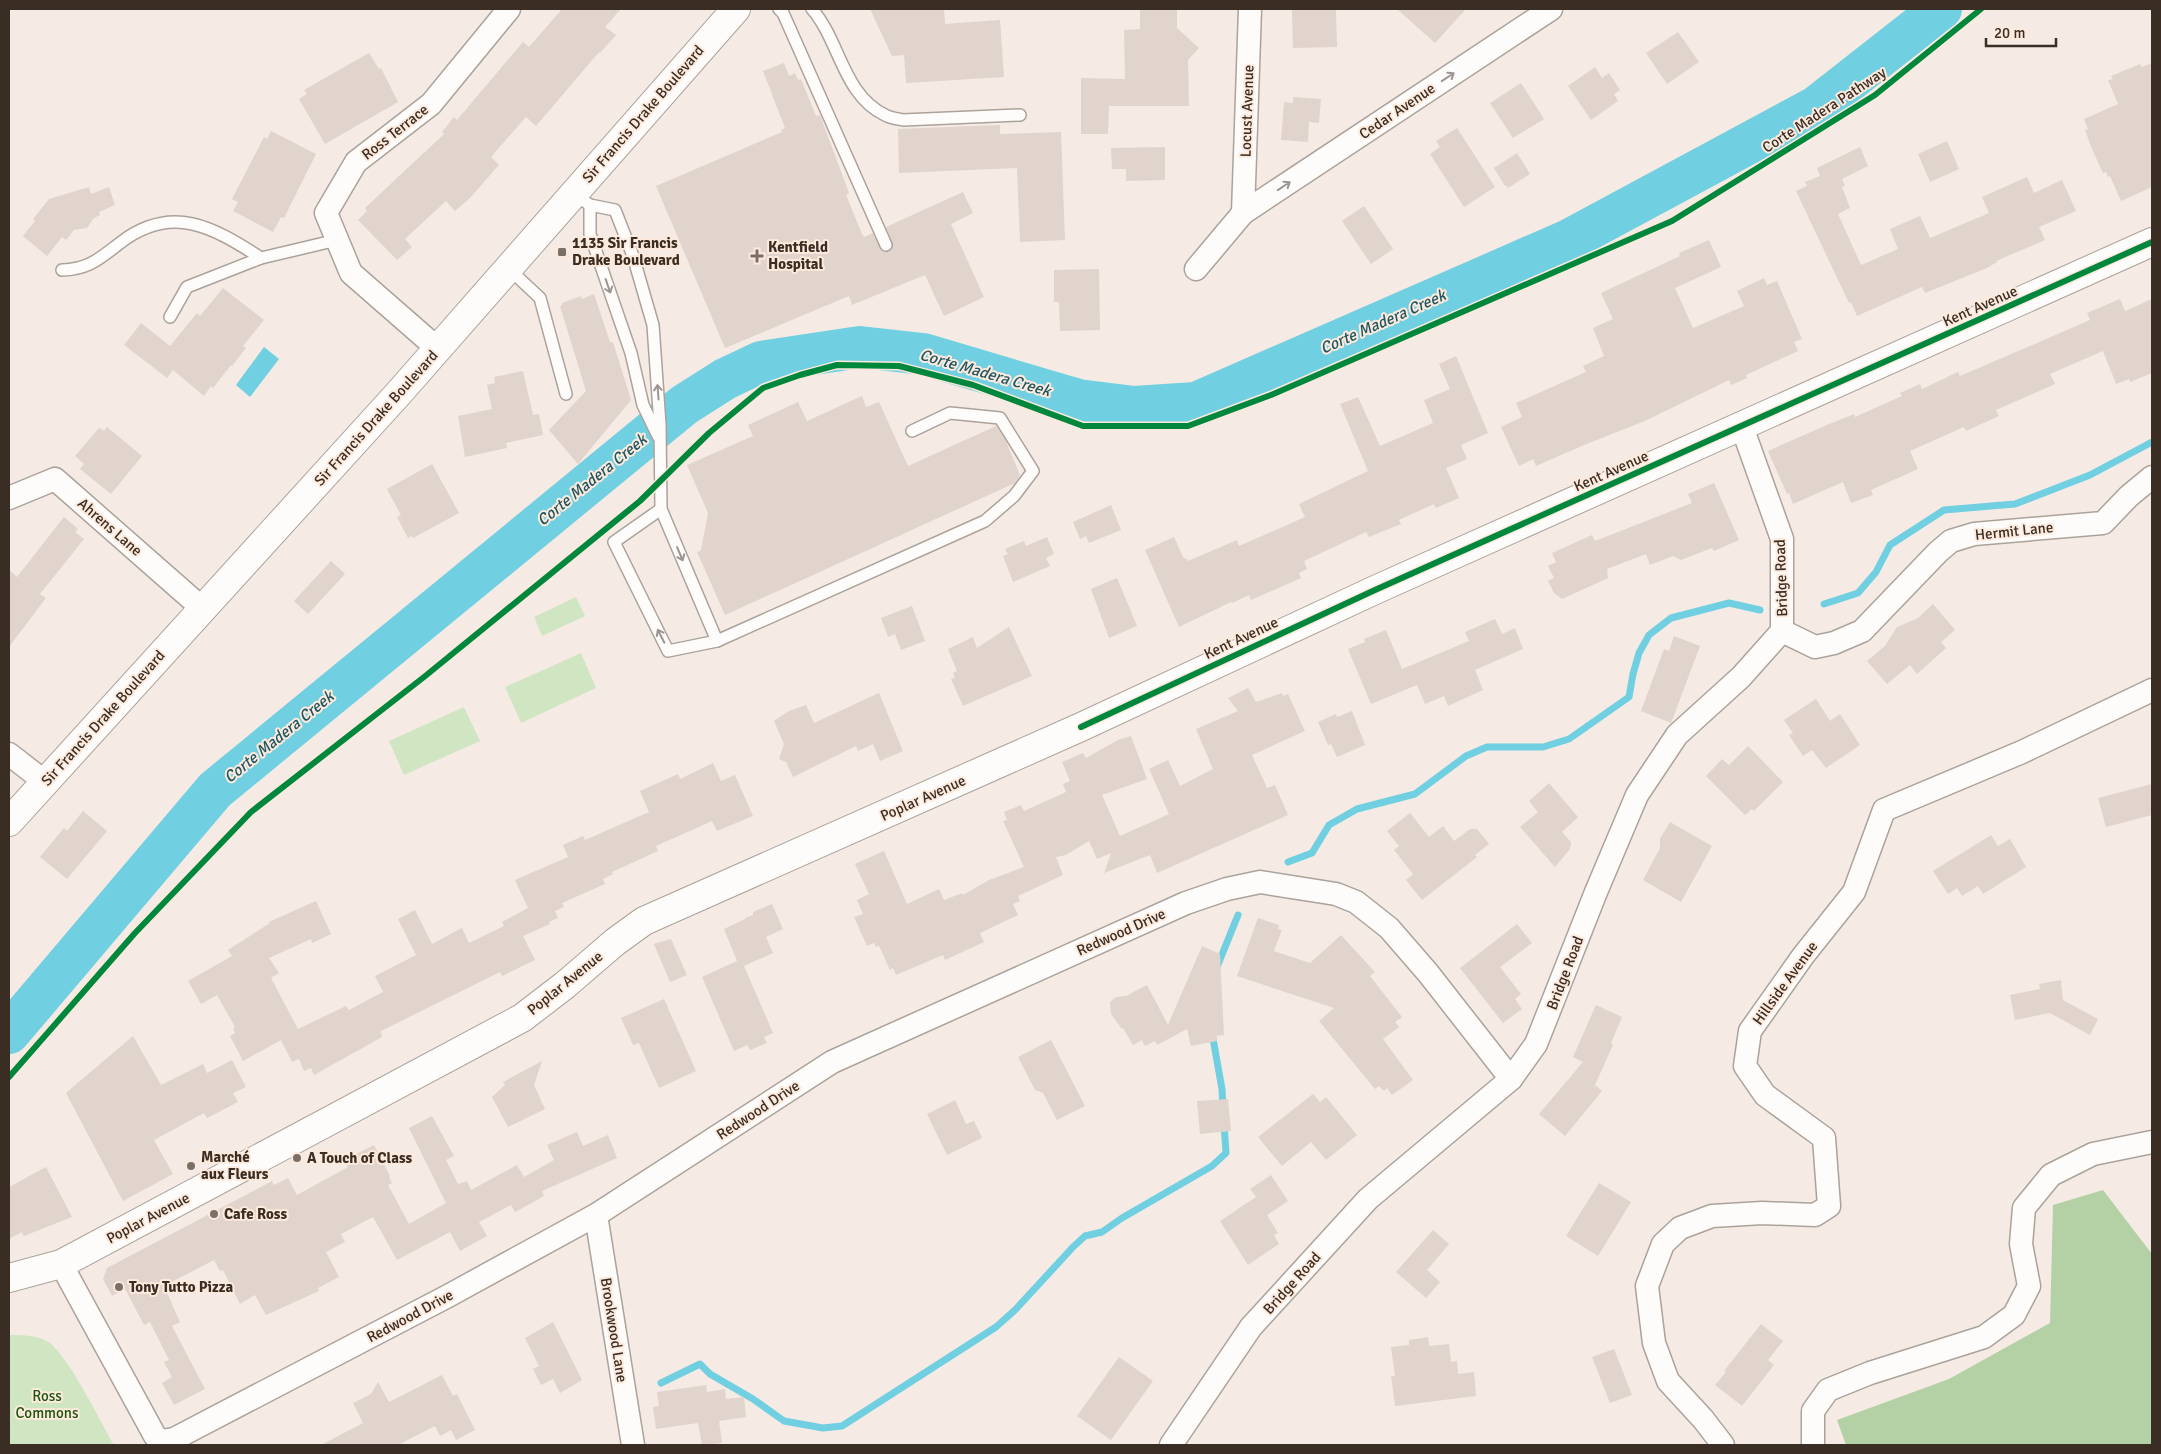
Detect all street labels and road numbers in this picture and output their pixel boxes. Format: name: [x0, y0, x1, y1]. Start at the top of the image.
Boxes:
street label: Sir Francis Drake Boulevard: [578, 42, 708, 186]
street label: Corte Madera Pathway: [1759, 63, 1889, 157]
street label: Locust Avenue: [1236, 64, 1258, 158]
street label: Cedar Avenue: [1356, 79, 1438, 143]
street label: Ross Terrace: [358, 100, 432, 164]
street label: Kent Avenue: [1940, 282, 2020, 330]
street label: Sir Francis Drake Boulevard: [310, 346, 442, 490]
street label: Kent Avenue: [1571, 447, 1651, 495]
street label: Ahrens Lane: [74, 494, 146, 560]
street label: Hermit Lane: [1974, 518, 2054, 544]
street label: Bridge Road: [1771, 539, 1791, 617]
street label: Kent Avenue: [1201, 613, 1281, 663]
street label: Sir Francis Drake Boulevard: [37, 646, 169, 790]
street label: Poplar Avenue: [877, 771, 969, 825]
street label: Redwood Drive: [1074, 904, 1168, 960]
street label: Bridge Road: [1543, 934, 1587, 1012]
street label: Hillside Avenue: [1749, 938, 1821, 1028]
street label: Poplar Avenue: [524, 947, 606, 1019]
street label: Redwood Drive: [713, 1076, 803, 1144]
street label: Poplar Avenue: [103, 1189, 193, 1247]
street label: Bridge Road: [1259, 1248, 1325, 1318]
street label: Brookwood Lane: [597, 1276, 631, 1384]
street label: Redwood Drive: [364, 1286, 456, 1346]

